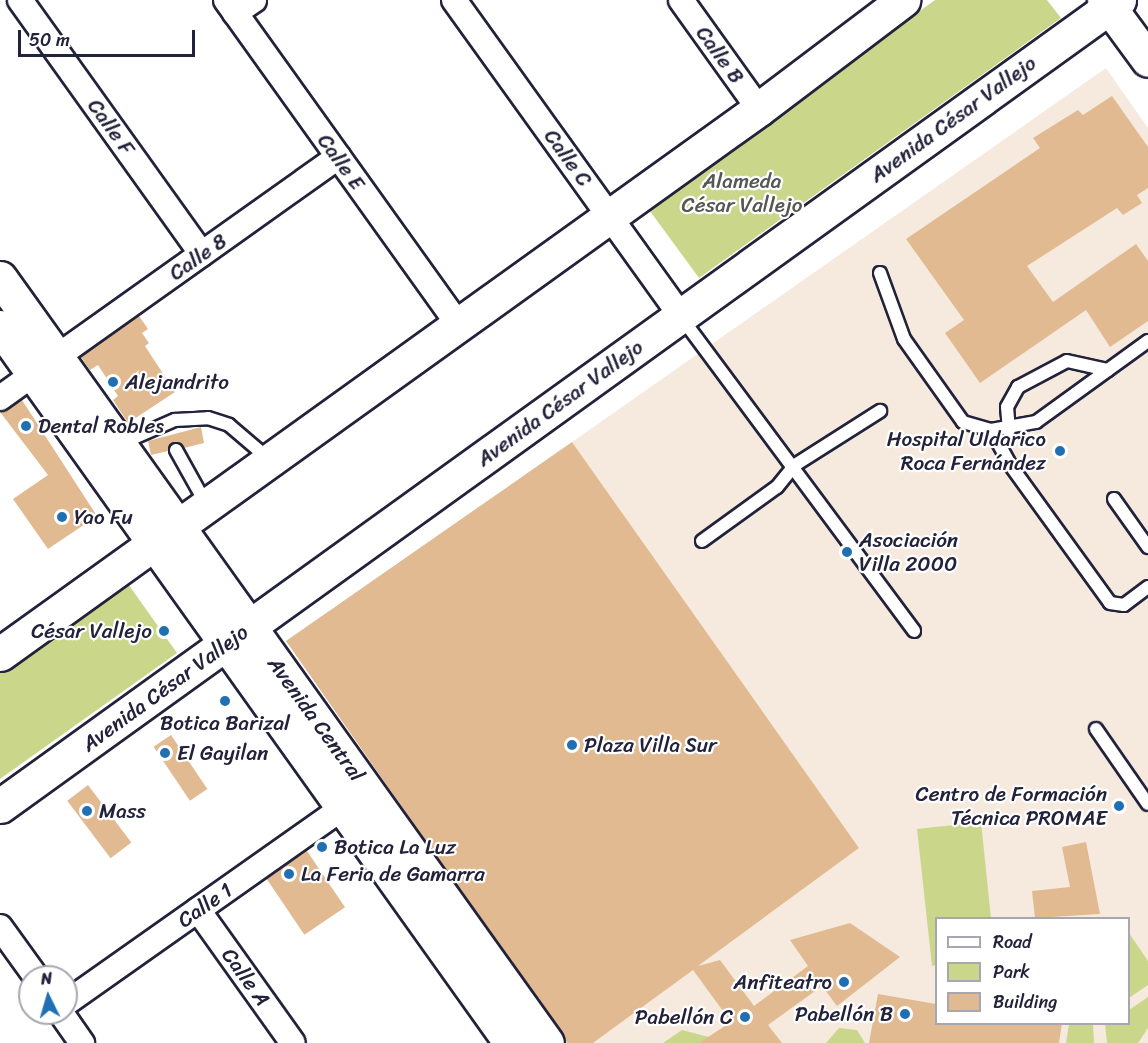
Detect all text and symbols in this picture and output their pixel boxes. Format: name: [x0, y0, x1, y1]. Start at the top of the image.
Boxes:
scale bar: [21, 18, 198, 56]
street label: Calle B: [691, 21, 749, 89]
text: 50 m: [29, 24, 70, 56]
street label: Avenida César Vallejo: [866, 51, 1040, 187]
street label: Calle F: [82, 94, 140, 160]
street label: Calle C: [539, 124, 597, 192]
street label: Calle E: [312, 129, 370, 195]
park label: Alameda César Vallejo: [682, 168, 802, 218]
street label: Calle 8: [164, 228, 232, 286]
street label: Avenida César Vallejo: [473, 335, 647, 471]
place label: Alejandrito: [125, 369, 229, 395]
marker: Alejandrito: [106, 375, 120, 389]
place label: Dental Robles: [38, 413, 164, 439]
marker: Dental Robles: [19, 419, 33, 433]
place label: Hospital Uldarico Roca Fernández: [887, 426, 1046, 476]
marker: Hospital Uldarico Roca Fernández: [1051, 442, 1069, 460]
place label: Yao Fu: [74, 504, 133, 530]
marker: Yao Fu: [55, 510, 69, 524]
place label: Asociación Villa 2000: [859, 527, 958, 577]
marker: Asociación Villa 2000: [840, 545, 854, 559]
place label: César Vallejo: [33, 618, 152, 644]
street label: Avenida César Vallejo: [78, 620, 252, 756]
marker: César Vallejo: [157, 624, 171, 638]
street label: Avenida Central: [262, 652, 370, 786]
marker: Botica Barizal: [218, 694, 232, 708]
place label: Botica Barizal: [160, 710, 290, 736]
place label: Plaza Villa Sur: [584, 732, 719, 758]
marker: Plaza Villa Sur: [565, 738, 579, 752]
place label: El Gayilan: [177, 740, 268, 766]
marker: El Gayilan: [158, 746, 172, 760]
place label: Centro de Formación Técnica PROMAE: [915, 781, 1107, 831]
place label: Mass: [99, 798, 146, 824]
marker: Centro de Formación Técnica PROMAE: [1112, 799, 1126, 813]
marker: Mass: [80, 804, 94, 818]
place label: Botica La Luz: [334, 834, 456, 860]
marker: Botica La Luz: [315, 840, 329, 854]
place label: La Feria de Gamarra: [301, 861, 485, 887]
marker: La Feria de Gamarra: [282, 867, 296, 881]
street label: Calle 1: [173, 877, 237, 933]
legend: [935, 917, 1130, 1025]
text: Road: [993, 926, 1032, 958]
street label: Calle A: [217, 943, 275, 1011]
text: Park: [993, 956, 1030, 988]
text: N: [40, 964, 53, 993]
north arrow: [18, 965, 78, 1025]
place label: Anfiteatro: [733, 969, 832, 995]
marker: Anfiteatro: [837, 975, 851, 989]
text: Building: [993, 986, 1057, 1018]
place label: Pabellón B: [795, 1001, 893, 1027]
place label: Pabellón C: [635, 1004, 733, 1030]
marker: Pabellón B: [898, 1007, 912, 1021]
marker: Pabellón C: [738, 1010, 752, 1024]

